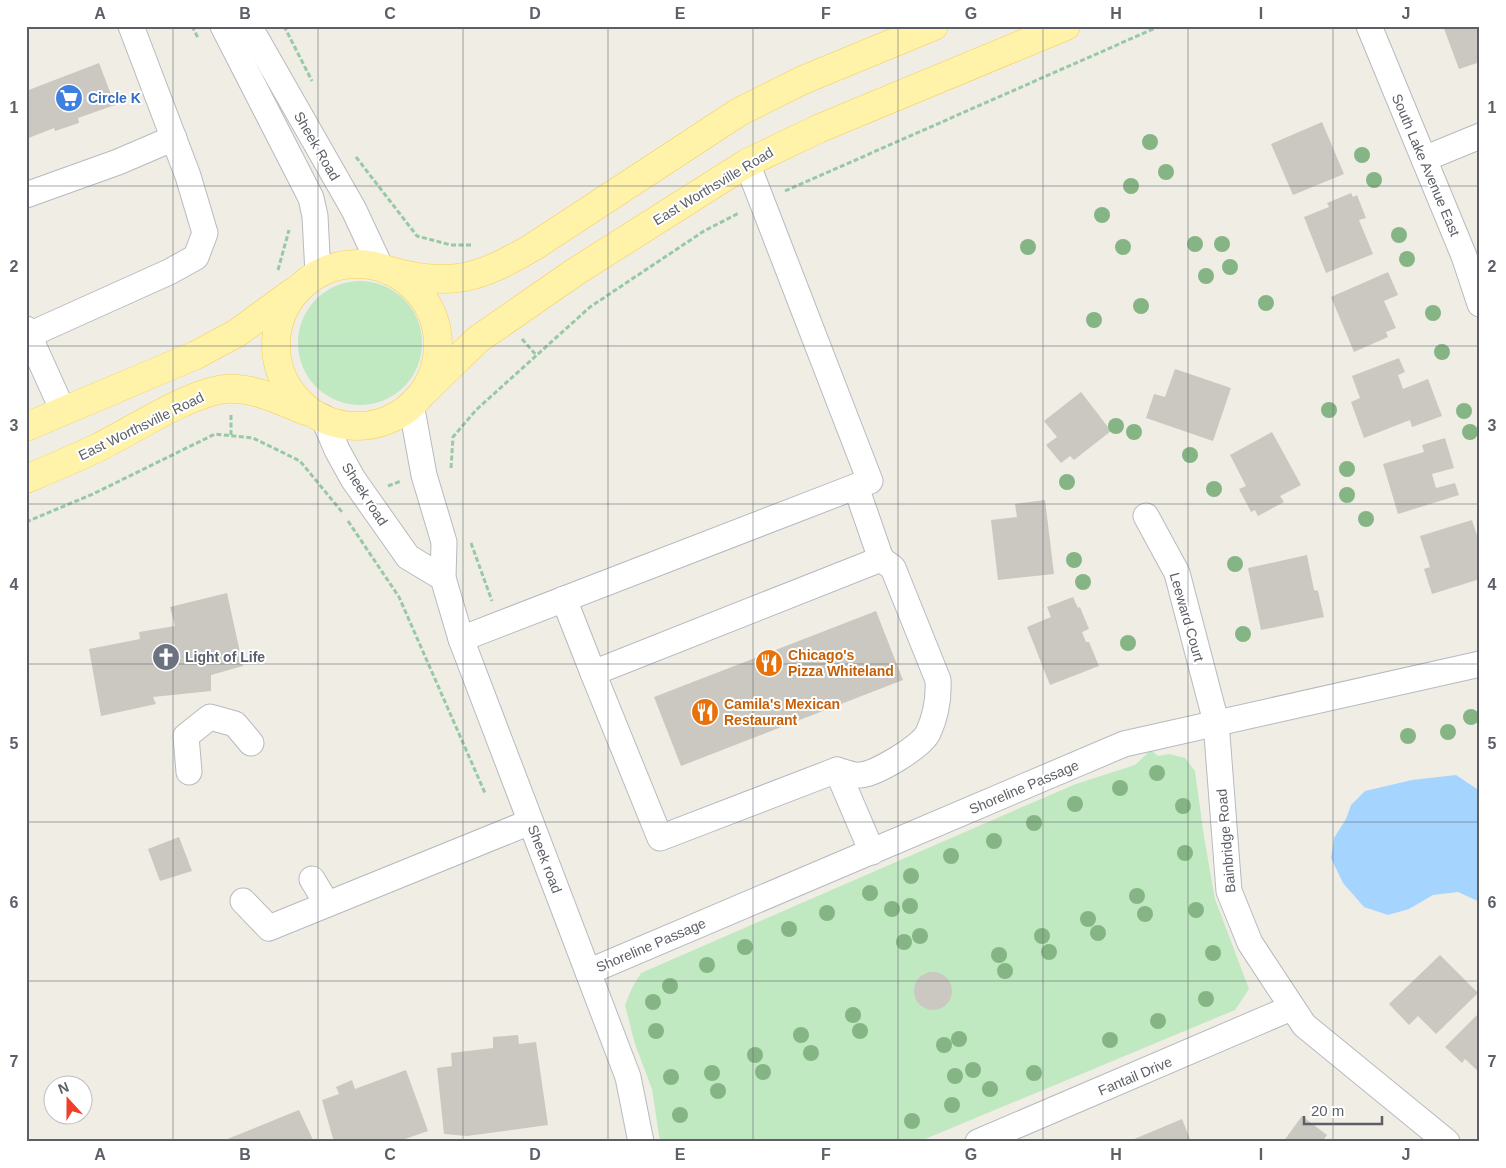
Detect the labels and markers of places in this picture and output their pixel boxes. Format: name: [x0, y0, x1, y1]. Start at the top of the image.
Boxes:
supermarket icon: Circle K: [54, 83, 84, 113]
place label: Circle K: [88, 90, 141, 106]
church icon: Light of Life: [151, 642, 181, 672]
place label: Chicago's Pizza Whiteland: [788, 647, 894, 679]
restaurant icon: Chicago's Pizza Whiteland: [754, 648, 784, 678]
place label: Light of Life: [185, 649, 265, 665]
place label: Camila's Mexican Restaurant: [724, 696, 840, 728]
restaurant icon: Camila's Mexican Restaurant: [690, 697, 720, 727]

